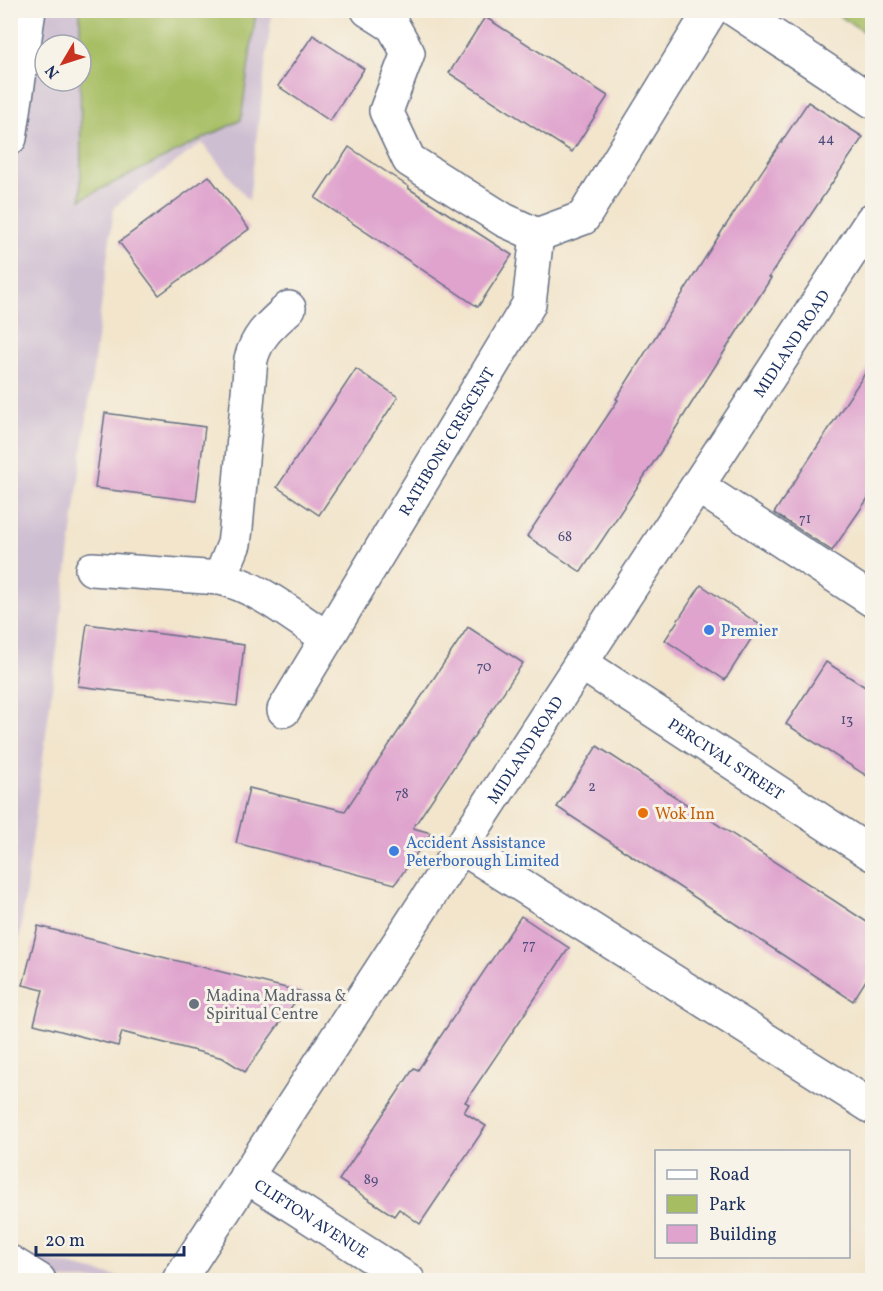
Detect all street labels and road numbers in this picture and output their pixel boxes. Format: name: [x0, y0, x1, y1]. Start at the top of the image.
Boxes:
street label: MIDLAND ROAD: [749, 286, 836, 402]
street label: RATHBONE CRESCENT: [395, 364, 501, 521]
street label: MIDLAND ROAD: [483, 692, 570, 809]
street label: PERCIVAL STREET: [663, 714, 788, 806]
street label: CLIFTON AVENUE: [249, 1175, 372, 1265]

